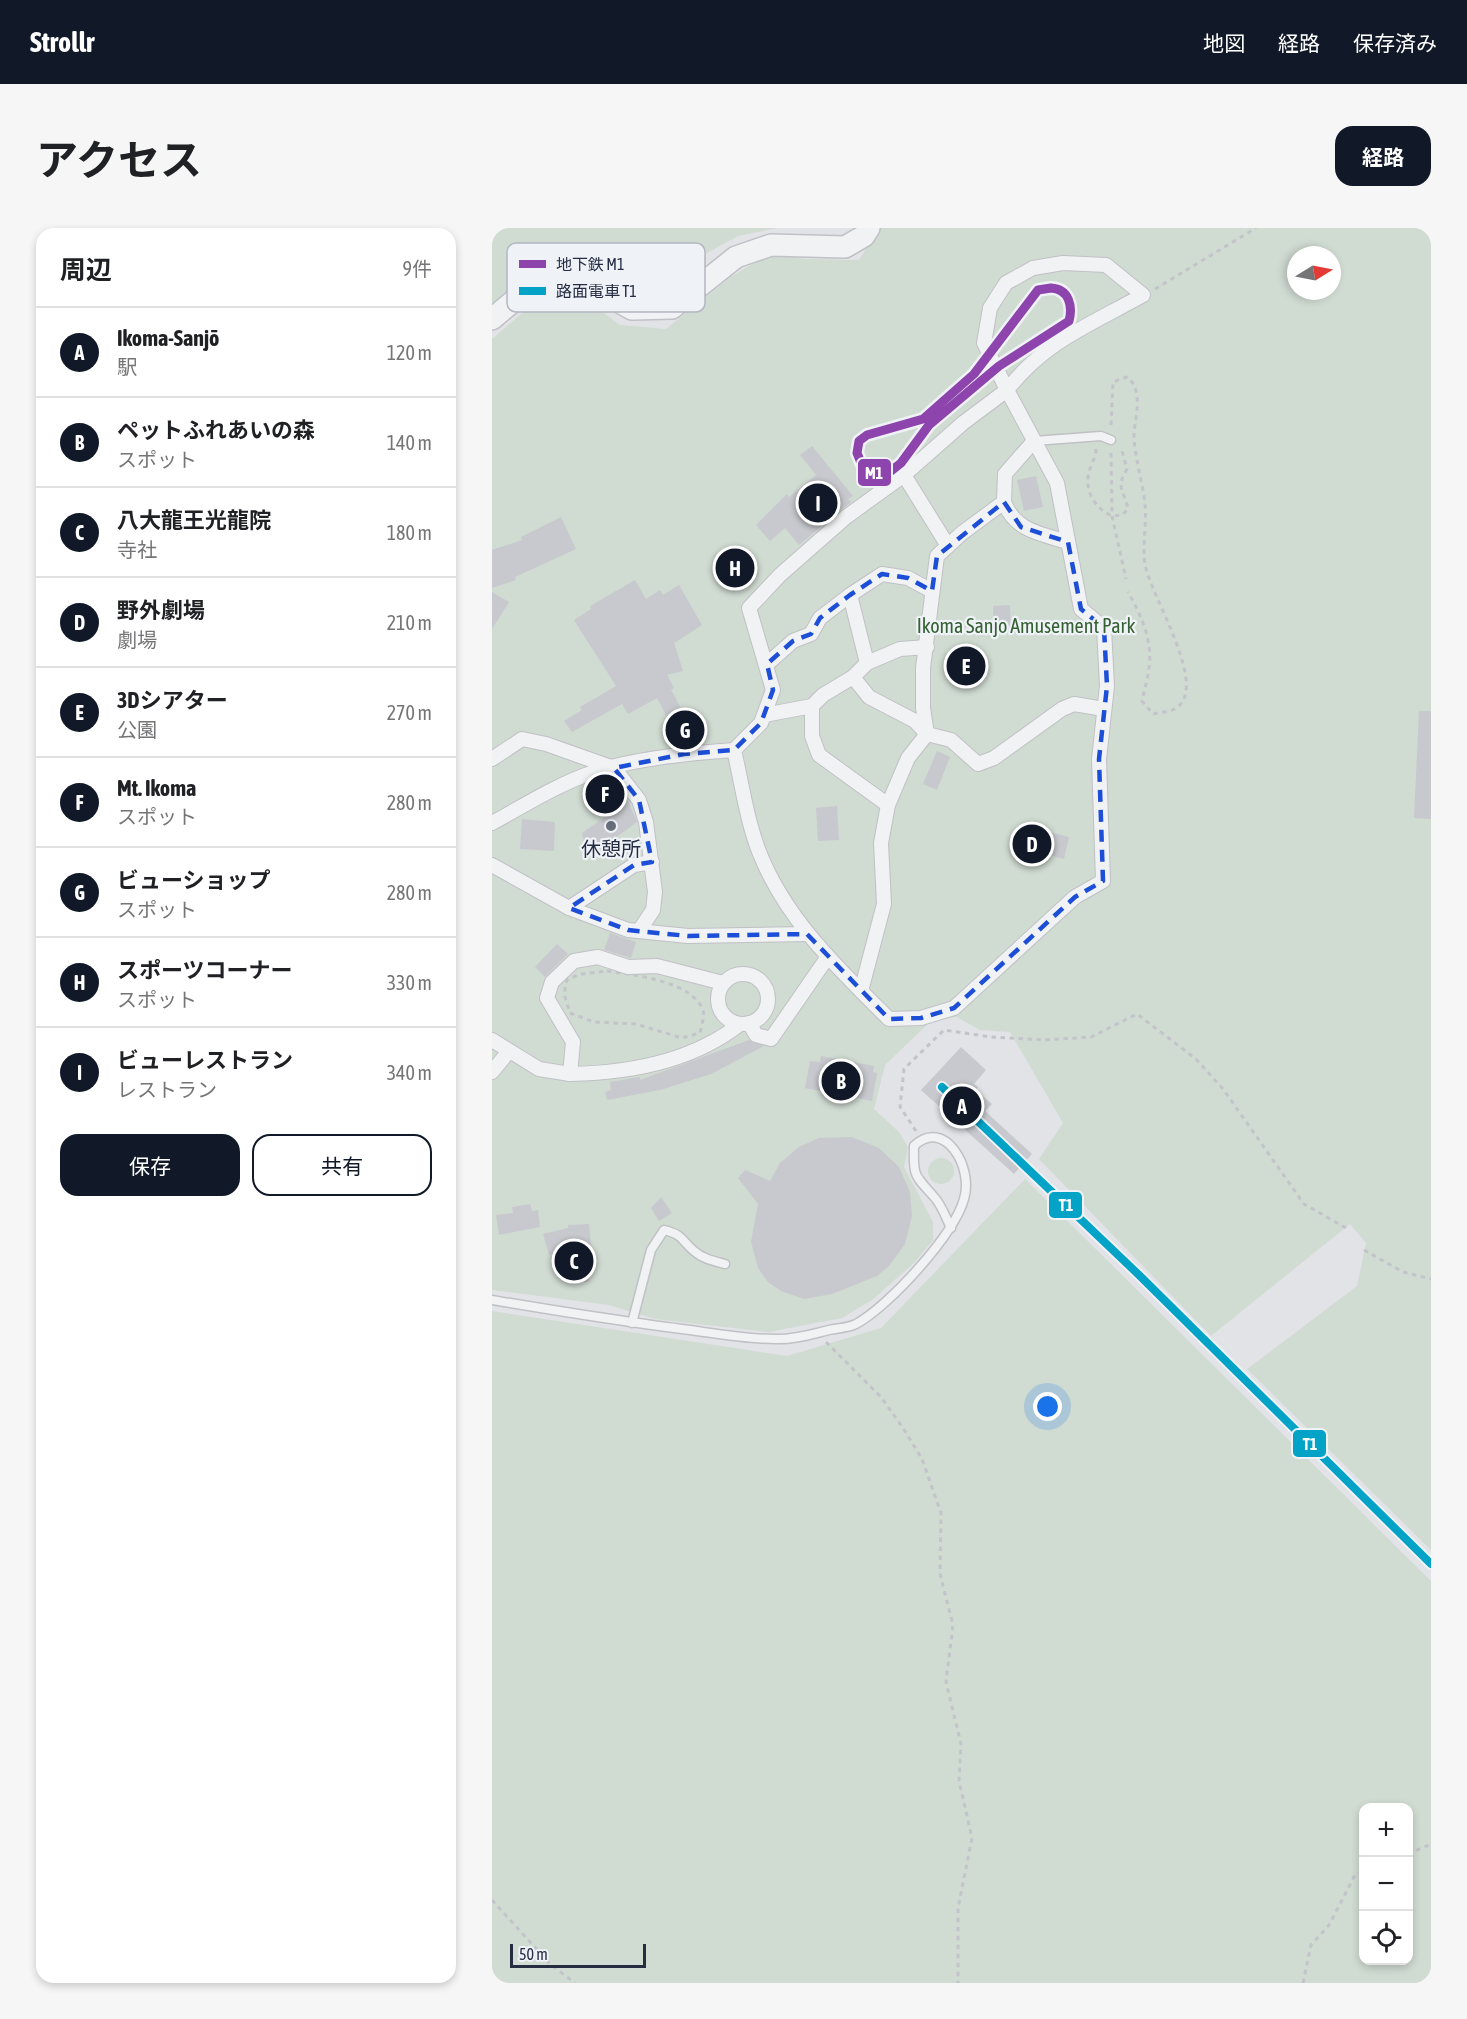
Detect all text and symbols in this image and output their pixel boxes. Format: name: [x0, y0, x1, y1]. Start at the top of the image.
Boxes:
text: Strollr: [30, 26, 94, 58]
text: 地図: [1203, 31, 1245, 55]
text: 経路: [1278, 31, 1320, 55]
text: 保存済み: [1353, 31, 1437, 55]
button: 経路: [1335, 126, 1431, 186]
text: アクセス: [36, 136, 202, 184]
legend: [507, 243, 705, 312]
north arrow: [1287, 246, 1341, 300]
text: 周辺: [60, 255, 112, 285]
text: 地下鉄 M1: [556, 255, 624, 273]
text: 9件: [403, 257, 432, 280]
text: 路面電車 T1: [556, 282, 637, 300]
text: Ikoma-Sanjō: [117, 325, 219, 351]
text: A: [75, 341, 84, 364]
text: 120 m: [387, 341, 432, 364]
text: 駅: [117, 355, 137, 378]
text: ペットふれあいの森: [117, 417, 315, 443]
text: B: [75, 431, 84, 454]
text: 140 m: [387, 431, 432, 454]
text: スポット: [117, 448, 197, 471]
line badge: M1: [857, 458, 892, 487]
text: M1: [865, 464, 884, 482]
pin: I: [798, 480, 838, 526]
text: 八大龍王光龍院: [117, 507, 271, 533]
text: C: [75, 521, 84, 544]
text: 180 m: [387, 521, 432, 544]
text: 寺社: [117, 538, 157, 561]
pin: H: [716, 546, 754, 590]
text: 野外劇場: [117, 597, 205, 623]
text: D: [74, 611, 85, 634]
text: 210 m: [387, 611, 432, 634]
park label: Ikoma Sanjo Amusement Park: [917, 614, 1135, 637]
text: 劇場: [117, 628, 157, 651]
pin: E: [946, 644, 986, 688]
text: 3Dシアター: [117, 687, 228, 713]
text: E: [75, 701, 84, 724]
text: 270 m: [387, 701, 432, 724]
pin: G: [666, 708, 704, 752]
text: 公園: [117, 718, 157, 741]
pin: F: [586, 772, 624, 816]
text: Mt. Ikoma: [117, 775, 196, 801]
text: F: [75, 791, 84, 814]
text: 280 m: [387, 791, 432, 814]
text: スポット: [117, 805, 197, 828]
marker: 休憩所: [604, 819, 618, 833]
pin: D: [1012, 822, 1052, 866]
place label: 休憩所: [581, 837, 641, 860]
text: ビューショップ: [117, 867, 271, 893]
text: G: [74, 881, 85, 904]
text: 280 m: [387, 881, 432, 904]
text: スポット: [117, 898, 197, 921]
text: スポーツコーナー: [117, 957, 293, 983]
text: H: [74, 971, 85, 994]
text: 330 m: [387, 971, 432, 994]
text: スポット: [117, 988, 197, 1011]
text: ビューレストラン: [117, 1047, 293, 1073]
pin: B: [822, 1058, 860, 1104]
text: I: [77, 1061, 82, 1084]
text: 340 m: [387, 1061, 432, 1084]
text: レストラン: [117, 1078, 217, 1101]
pin: A: [942, 1084, 982, 1128]
button: 保存: [60, 1134, 240, 1196]
button: 共有: [252, 1134, 432, 1196]
line badge: T1: [1048, 1191, 1083, 1219]
text: T1: [1059, 1196, 1074, 1214]
pin: C: [554, 1238, 593, 1284]
your location: [1033, 1392, 1062, 1421]
line badge: T1: [1292, 1429, 1327, 1458]
text: T1: [1303, 1435, 1318, 1453]
map controls: [1359, 1803, 1413, 1965]
button: +: [1359, 1803, 1413, 1857]
button: −: [1359, 1857, 1413, 1911]
button: locate: [1359, 1911, 1413, 1965]
scale bar: [510, 1941, 646, 1968]
text: 50 m: [519, 1945, 548, 1963]

